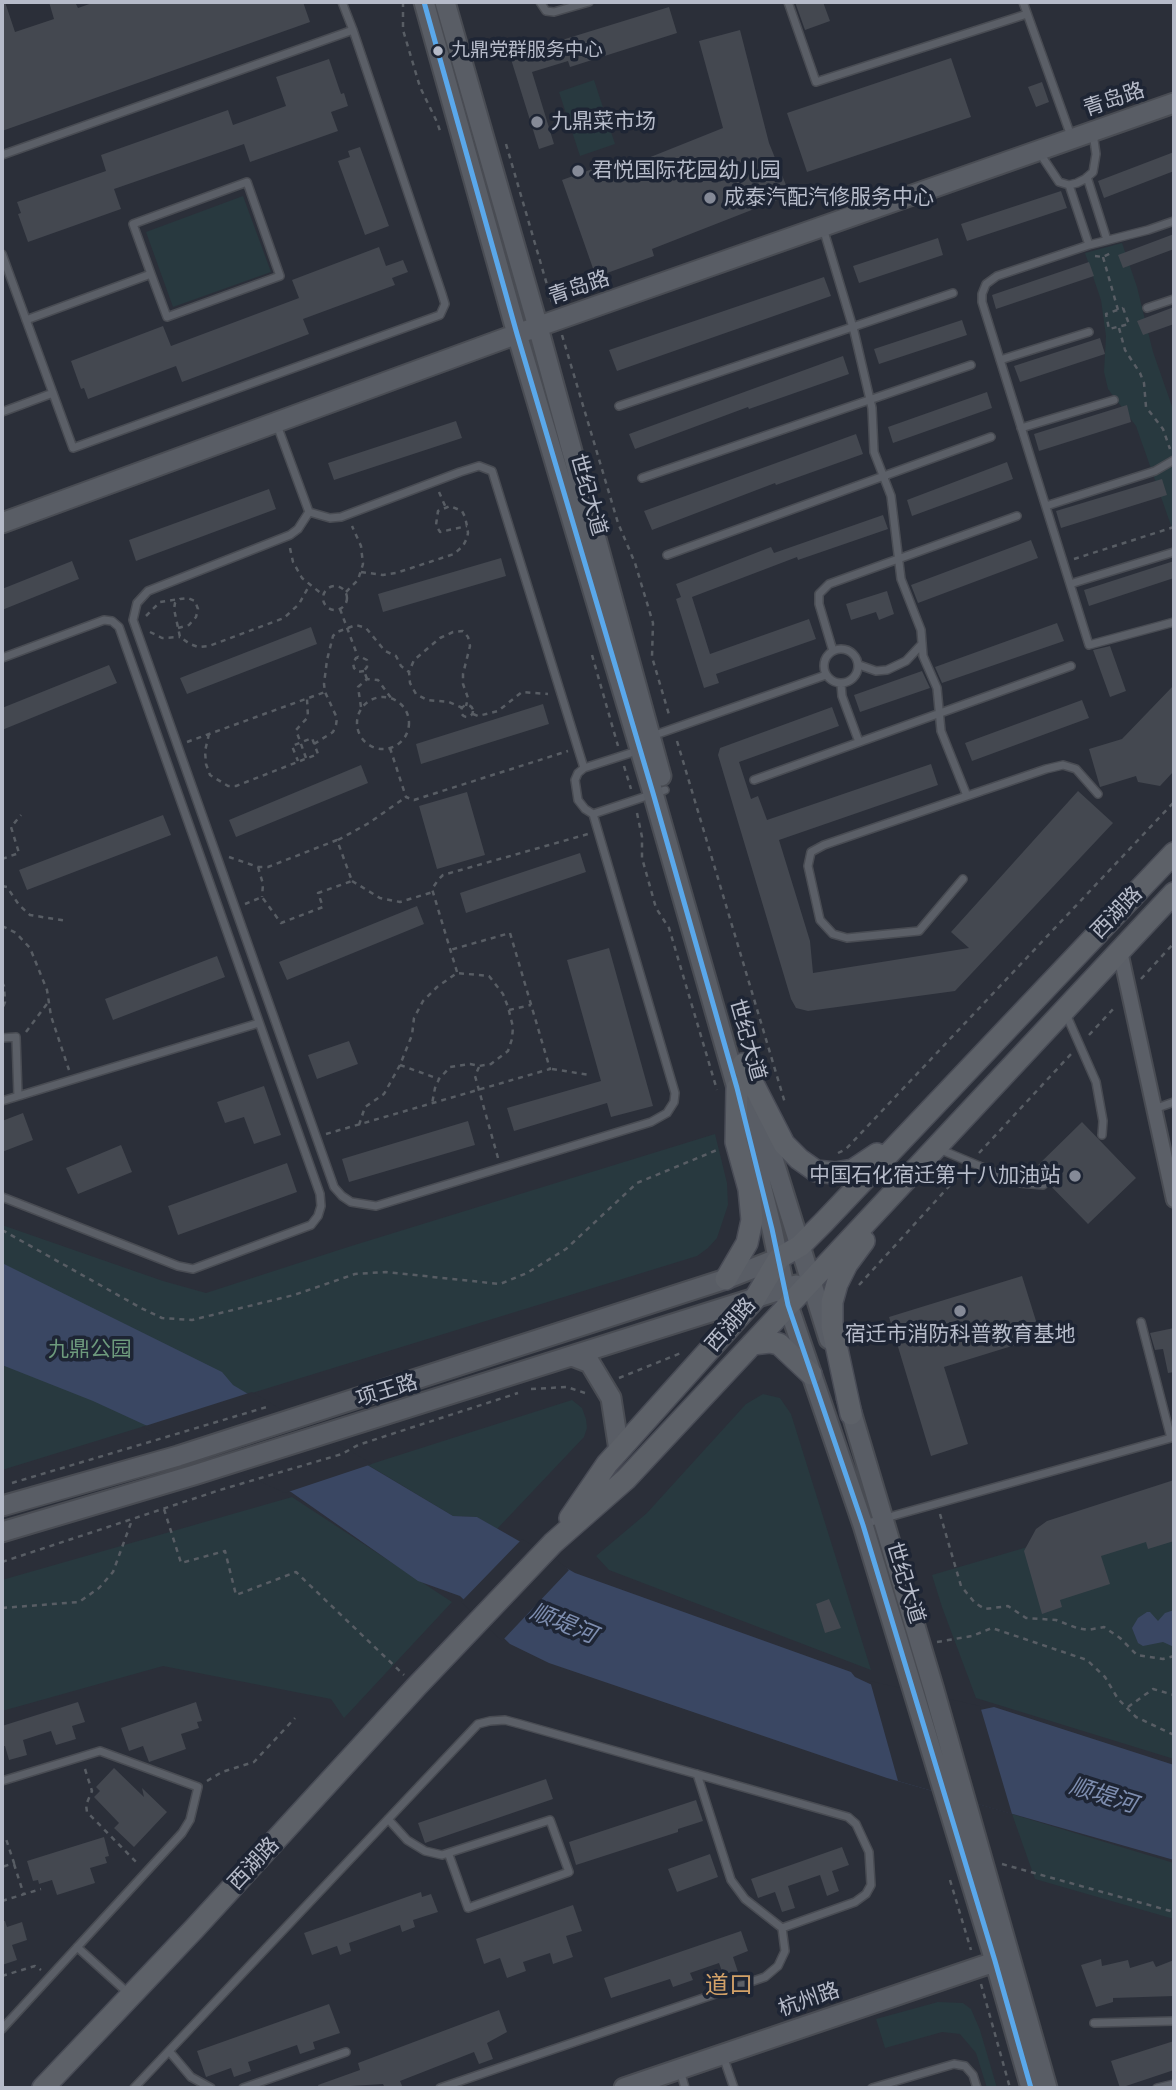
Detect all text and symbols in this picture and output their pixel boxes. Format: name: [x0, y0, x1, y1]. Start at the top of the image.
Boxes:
place label: 九鼎党群服务中心: [451, 40, 603, 62]
marker: 九鼎党群服务中心: [431, 44, 445, 58]
street label: 青岛路: [1080, 78, 1148, 122]
place label: 九鼎菜市场: [551, 109, 656, 135]
marker: 九鼎菜市场: [529, 114, 545, 130]
place label: 君悦国际花园幼儿园: [592, 158, 781, 184]
marker: 君悦国际花园幼儿园: [570, 163, 586, 179]
place label: 成泰汽配汽修服务中心: [724, 185, 934, 211]
marker: 成泰汽配汽修服务中心: [702, 190, 718, 206]
street label: 青岛路: [545, 266, 613, 310]
street label: 世纪大道: [564, 451, 612, 539]
street label: 西湖路: [1086, 882, 1148, 944]
street label: 世纪大道: [723, 996, 771, 1084]
place label: 中国石化宿迁第十八加油站: [809, 1163, 1061, 1189]
marker: 中国石化宿迁第十八加油站: [1067, 1168, 1083, 1184]
street label: 西湖路: [701, 1293, 761, 1357]
marker: 宿迁市消防科普教育基地: [952, 1303, 968, 1319]
place label: 宿迁市消防科普教育基地: [845, 1322, 1075, 1348]
park label: 九鼎公园: [48, 1337, 132, 1363]
street label: 项王路: [353, 1370, 421, 1412]
street label: 世纪大道: [881, 1539, 929, 1627]
water label: 顺堤河: [526, 1598, 600, 1650]
water label: 顺堤河: [1066, 1773, 1140, 1819]
street label: 西湖路: [223, 1832, 285, 1896]
district label: 道口: [705, 1972, 753, 2000]
street label: 杭州路: [775, 1978, 843, 2022]

